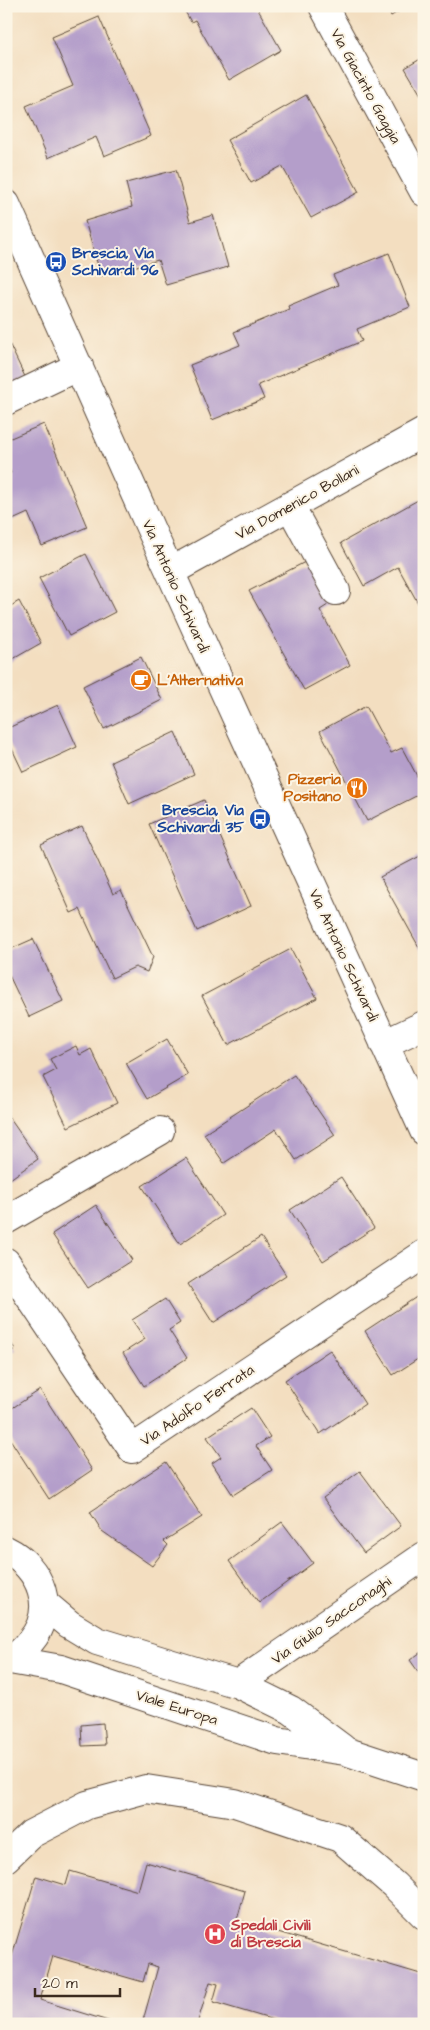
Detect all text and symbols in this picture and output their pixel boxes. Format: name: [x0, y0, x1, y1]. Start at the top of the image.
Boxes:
street label: Via Giacinto Gaggia: [324, 25, 406, 148]
place label: Brescia, Via Schivardi 96: [71, 243, 159, 281]
bus stop icon: Brescia, Via Schivardi 96: [44, 250, 68, 274]
street label: Via Domenico Bollani: [232, 459, 363, 545]
street label: Via Antonio Schivardi: [137, 516, 215, 657]
cafe icon: L'Alternativa: [129, 668, 153, 692]
place label: L'Alternativa: [157, 670, 243, 691]
place label: Pizzeria Positano: [284, 769, 342, 807]
restaurant icon: Pizzeria Positano: [345, 776, 369, 800]
place label: Brescia, Via Schivardi 35: [156, 800, 244, 838]
bus stop icon: Brescia, Via Schivardi 35: [248, 807, 272, 831]
street label: Via Antonio Schivardi: [304, 886, 384, 1025]
street label: Via Adolfo Ferrata: [136, 1359, 259, 1451]
street label: Via Giulio Sacconaghi: [267, 1571, 397, 1671]
street label: Viale Europa: [133, 1684, 221, 1731]
place label: Spedali Civili di Brescia: [230, 1915, 311, 1953]
hospital icon: Spedali Civili di Brescia: [203, 1922, 227, 1946]
scale bar: [35, 1965, 120, 1997]
text: 20 m: [42, 1973, 78, 1994]

